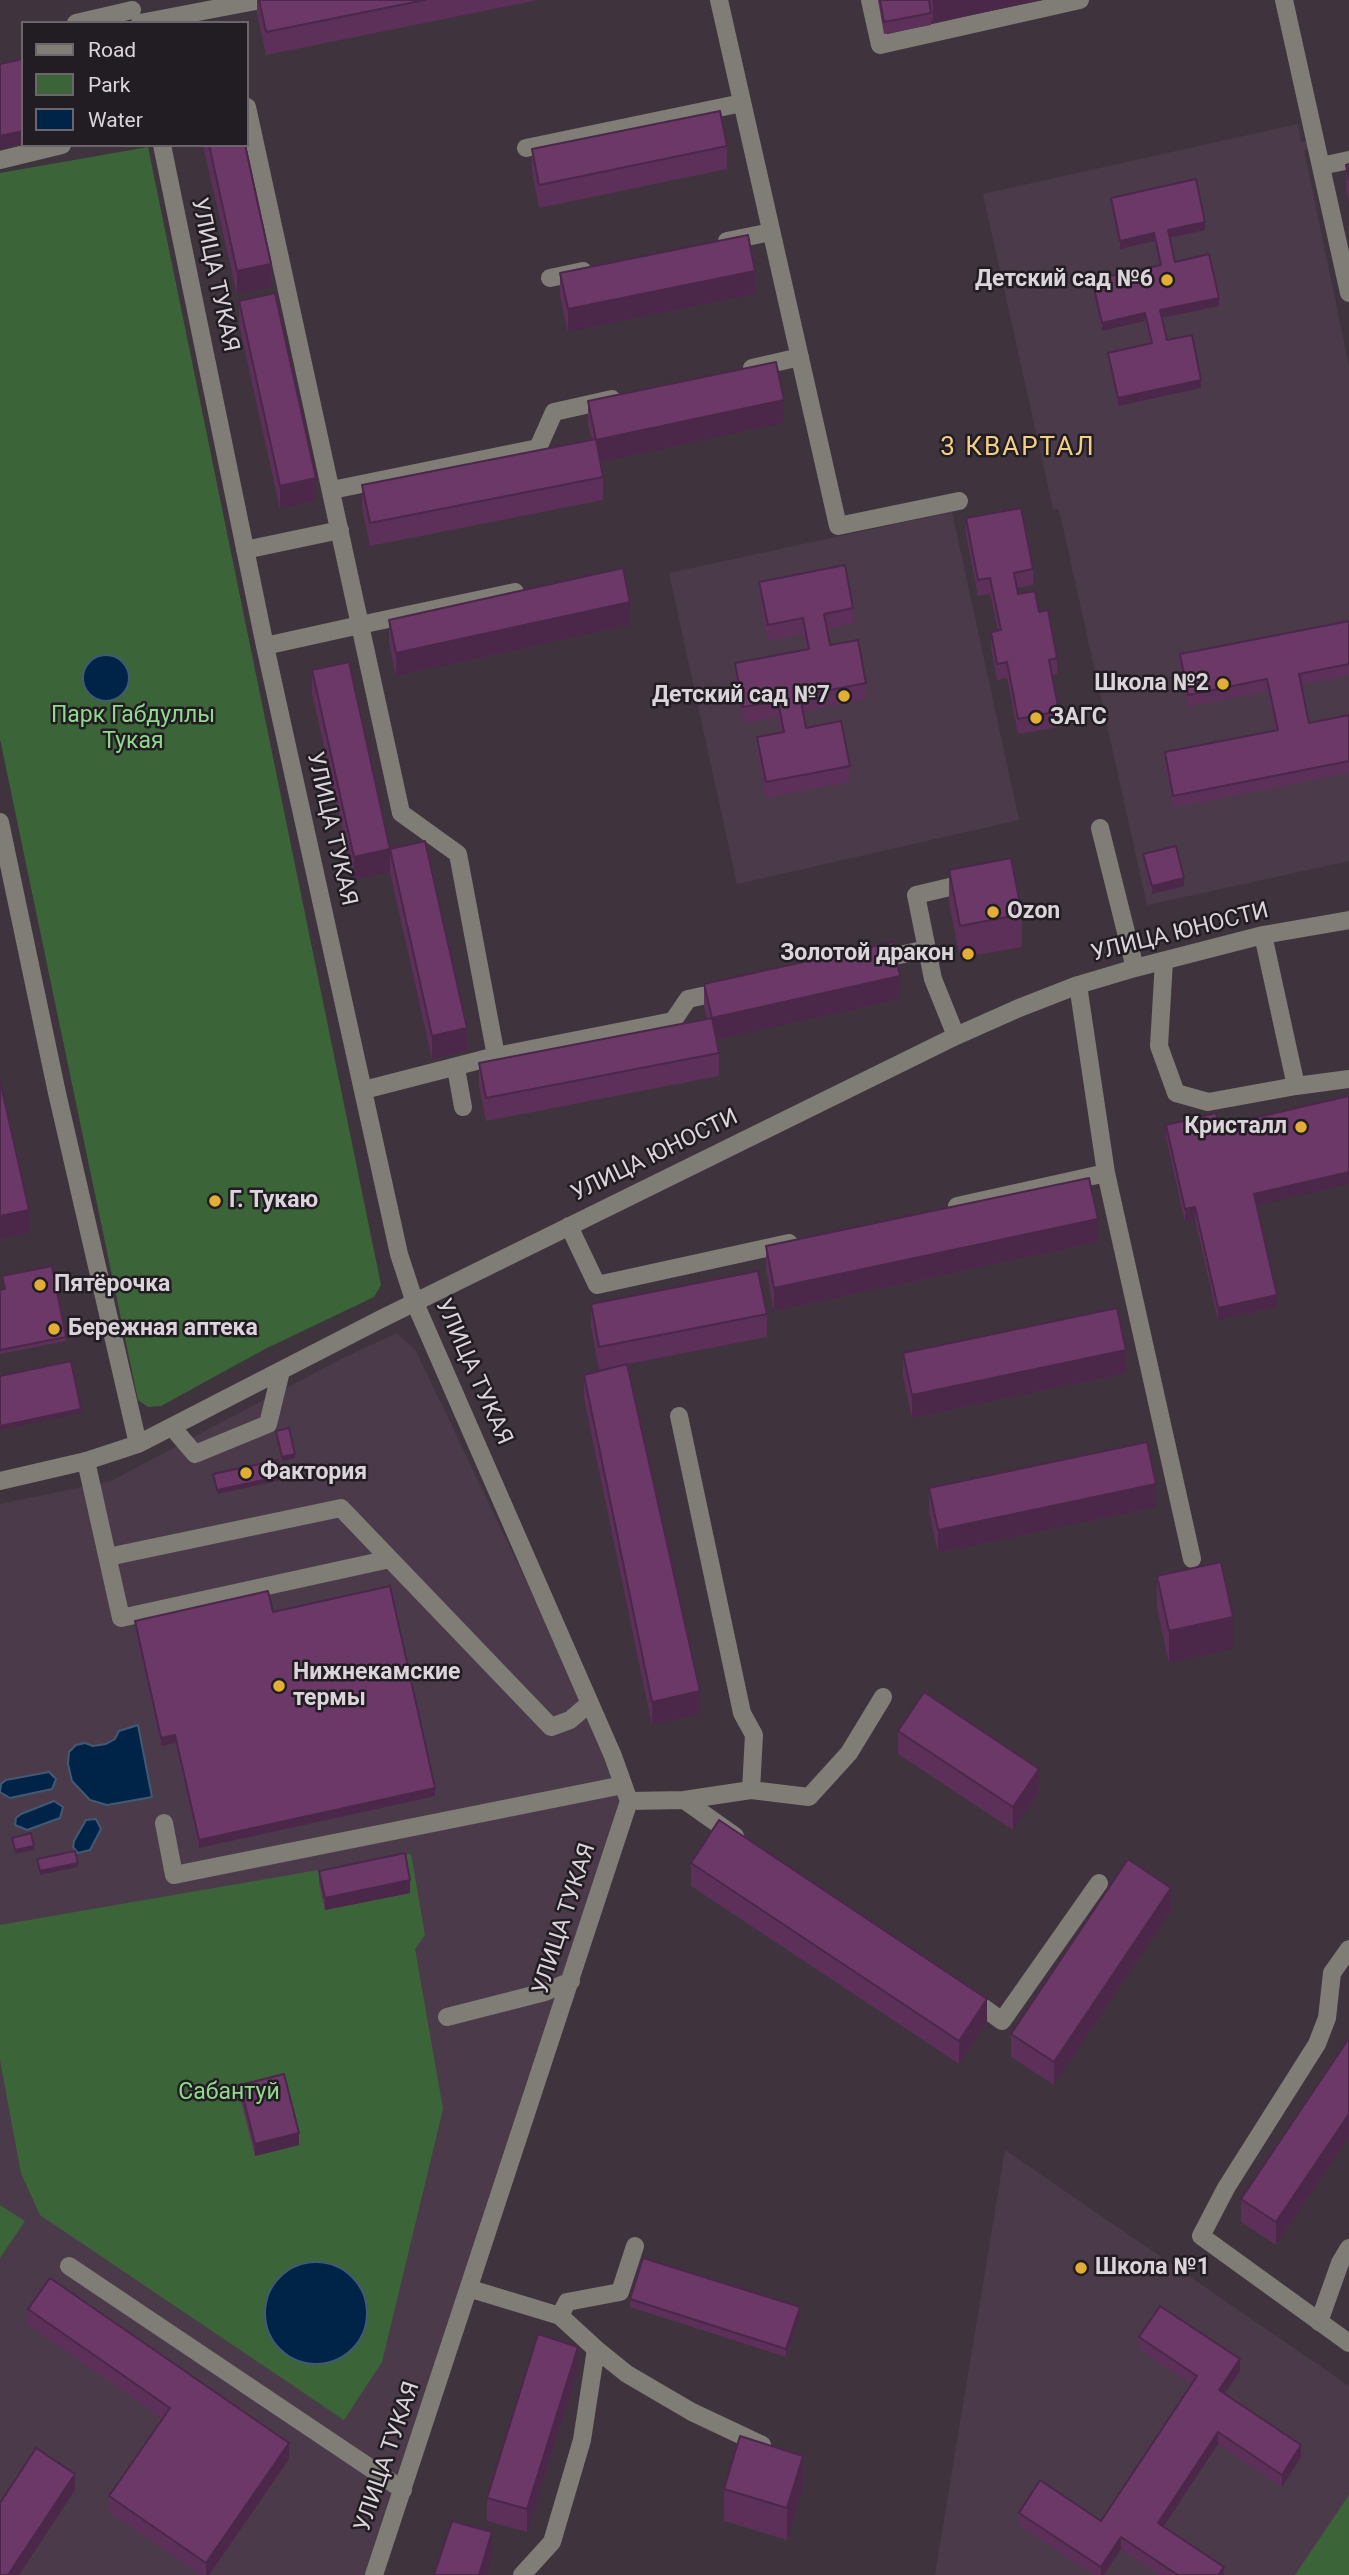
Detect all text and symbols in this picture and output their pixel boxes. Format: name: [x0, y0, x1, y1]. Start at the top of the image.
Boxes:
legend: [21, 21, 248, 147]
text: Road: [88, 38, 136, 62]
text: Park: [88, 73, 130, 97]
text: Water: [88, 108, 143, 132]
street label: УЛИЦА ТУКАЯ: [184, 195, 244, 355]
place label: Детский сад №6: [975, 266, 1153, 294]
marker: Детский сад №6: [1159, 272, 1175, 288]
district label: 3 КВАРТАЛ: [941, 432, 1095, 464]
place label: Школа №2: [1094, 670, 1209, 698]
marker: Школа №2: [1215, 676, 1231, 692]
place label: Детский сад №7: [652, 682, 830, 710]
marker: Детский сад №7: [836, 688, 852, 704]
park label: Парк Габдуллы Тукая: [51, 702, 215, 756]
place label: ЗАГС: [1050, 704, 1107, 732]
marker: ЗАГС: [1028, 710, 1044, 726]
street label: УЛИЦА ТУКАЯ: [300, 749, 362, 909]
place label: Ozon: [1007, 898, 1060, 926]
street label: УЛИЦА ЮНОСТИ: [1088, 898, 1272, 968]
marker: Ozon: [985, 904, 1001, 920]
place label: Золотой дракон: [780, 940, 954, 968]
marker: Золотой дракон: [960, 946, 976, 962]
street label: УЛИЦА ЮНОСТИ: [567, 1104, 743, 1208]
place label: Кристалл: [1184, 1113, 1287, 1141]
marker: Кристалл: [1293, 1119, 1309, 1135]
place label: Г. Тукаю: [229, 1187, 318, 1215]
marker: Г. Тукаю: [207, 1193, 223, 1209]
place label: Пятёрочка: [54, 1271, 170, 1299]
marker: Пятёрочка: [32, 1277, 48, 1293]
street label: УЛИЦА ТУКАЯ: [428, 1295, 518, 1449]
place label: Бережная аптека: [68, 1315, 258, 1343]
marker: Бережная аптека: [46, 1321, 62, 1337]
place label: Фактория: [260, 1459, 367, 1487]
marker: Фактория: [238, 1465, 254, 1481]
place label: Нижнекамские термы: [293, 1659, 461, 1713]
marker: Нижнекамские термы: [271, 1678, 287, 1694]
street label: УЛИЦА ТУКАЯ: [528, 1840, 602, 1998]
park label: Сабантуй: [178, 2079, 280, 2107]
place label: Школа №1: [1095, 2254, 1210, 2282]
marker: Школа №1: [1073, 2260, 1089, 2276]
street label: УЛИЦА ТУКАЯ: [349, 2378, 427, 2536]

